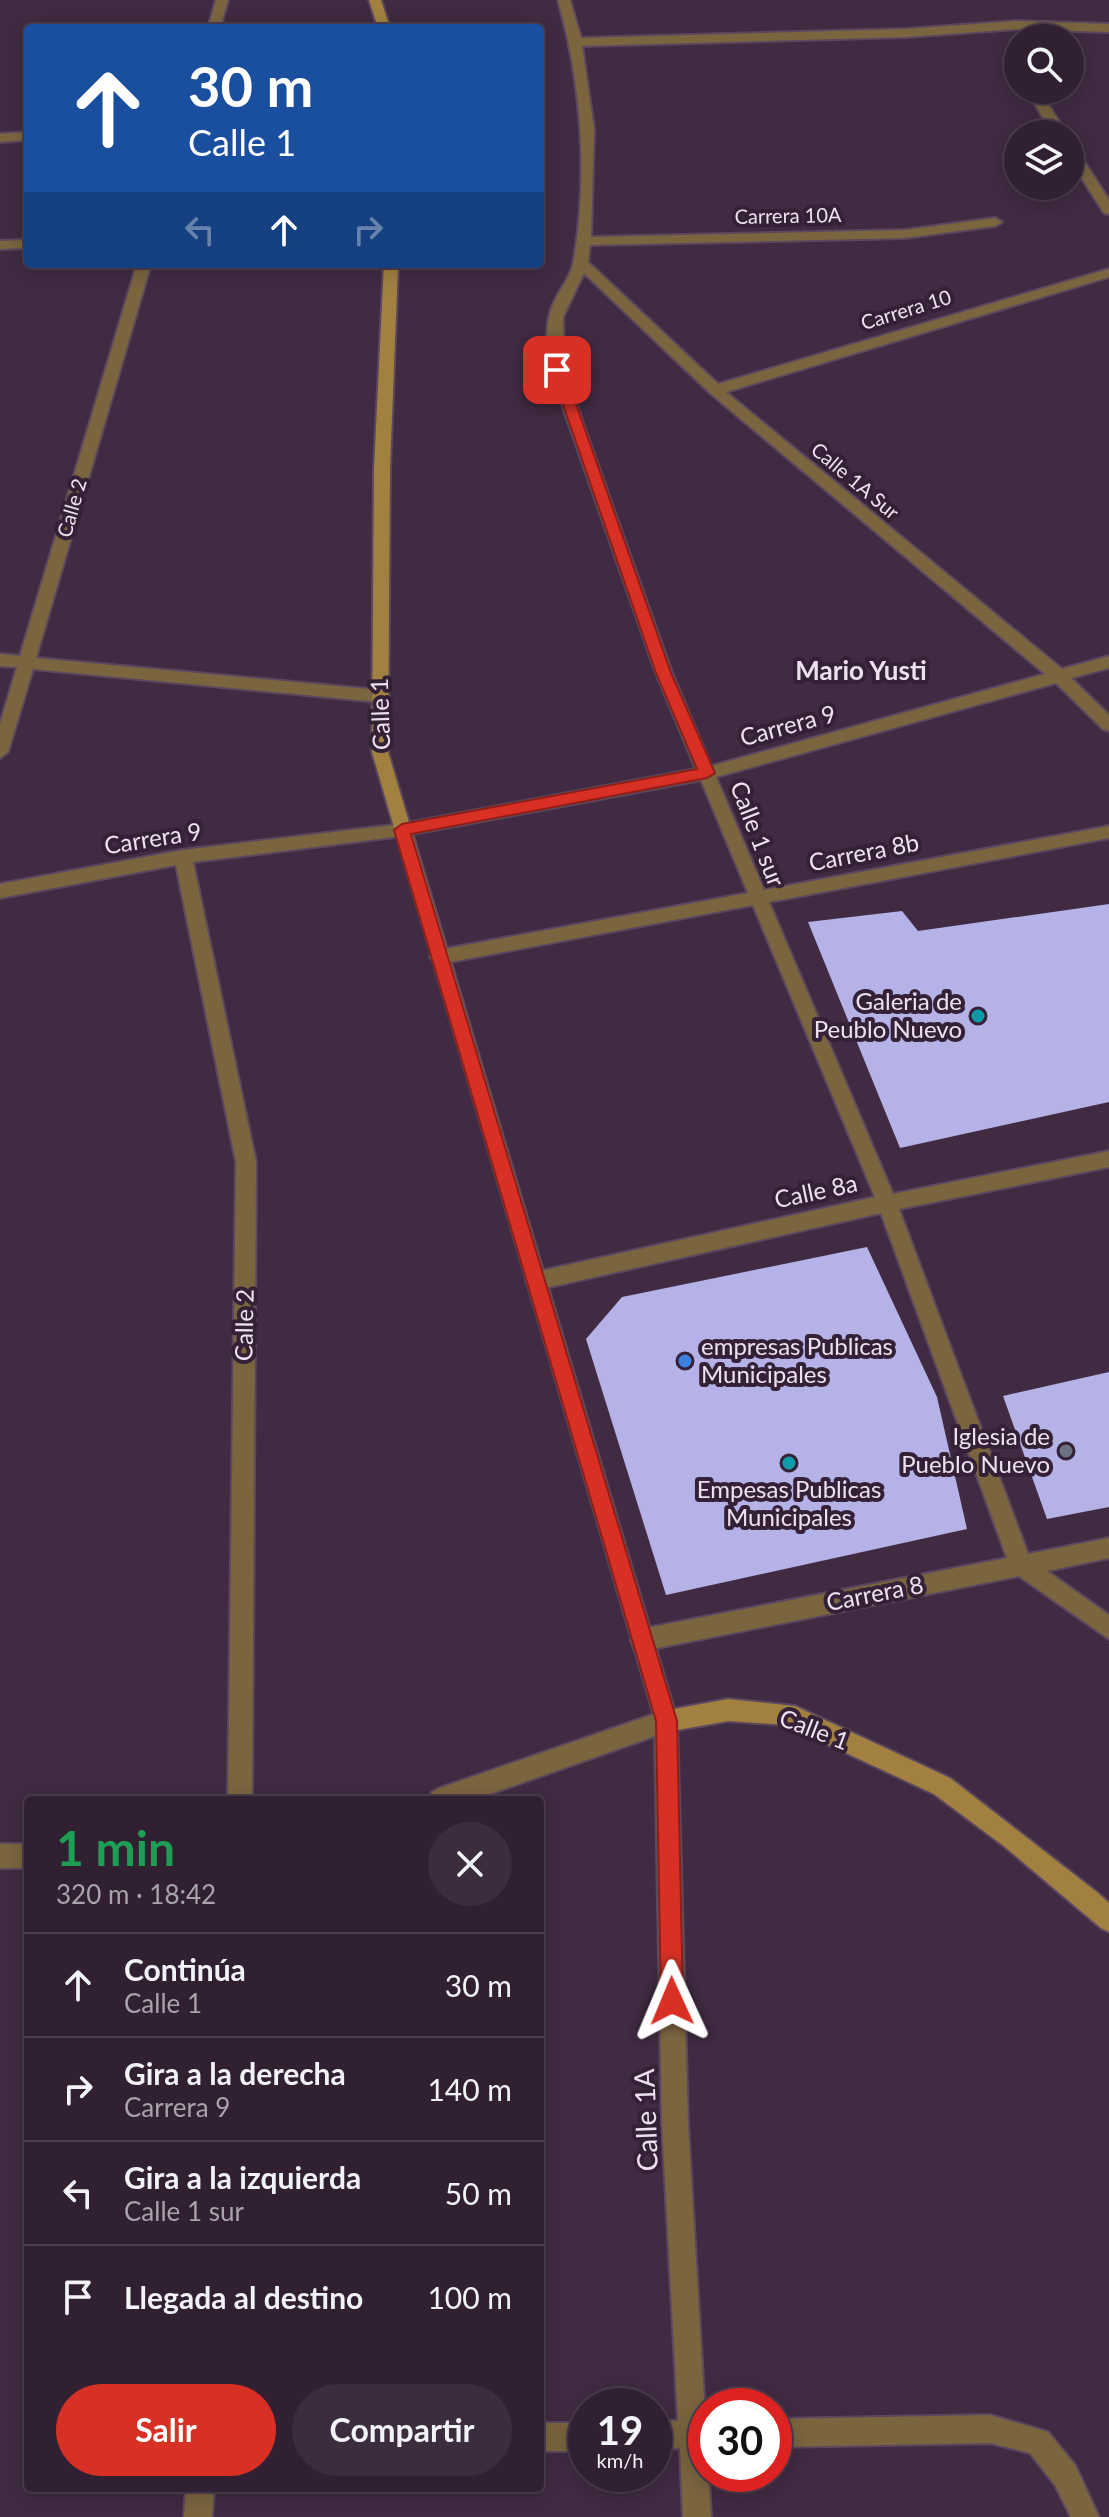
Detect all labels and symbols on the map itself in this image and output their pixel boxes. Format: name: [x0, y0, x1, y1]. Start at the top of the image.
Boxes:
street label: Carrera 10A: [734, 202, 842, 228]
street label: Carrera 10: [858, 284, 954, 334]
pin: [523, 336, 591, 404]
street label: Calle 1A Sur: [807, 437, 905, 524]
street label: Calle 2: [51, 476, 91, 540]
district label: Mario Yusti: [795, 654, 927, 686]
street label: Calle 1: [364, 678, 395, 751]
street label: Carrera 9: [736, 698, 839, 751]
street label: Calle 1 sur: [725, 777, 792, 891]
street label: Carrera 9: [102, 816, 204, 860]
street label: Carrera 8b: [806, 827, 921, 876]
place label: Galeria de Peublo Nuevo: [814, 986, 962, 1043]
marker: Galeria de Peublo Nuevo: [969, 1007, 987, 1025]
street label: Calle 8a: [772, 1168, 860, 1213]
street label: Calle 2: [228, 1289, 259, 1361]
place label: empresas Publicas Municipales: [701, 1331, 893, 1388]
marker: empresas Publicas Municipales: [676, 1352, 694, 1370]
place label: Iglesia de Pueblo Nuevo: [901, 1421, 1050, 1478]
marker: Iglesia de Pueblo Nuevo: [1057, 1442, 1075, 1460]
marker: Empesas Publicas Municipales: [780, 1454, 798, 1472]
place label: Empesas Publicas Municipales: [697, 1474, 881, 1531]
street label: Carrera 8: [824, 1569, 926, 1616]
street label: Calle 1: [776, 1702, 853, 1755]
position arrow: [630, 1959, 714, 2043]
street label: Calle 1A: [626, 2068, 664, 2172]
speed limit sign: 30: [688, 2388, 792, 2492]

